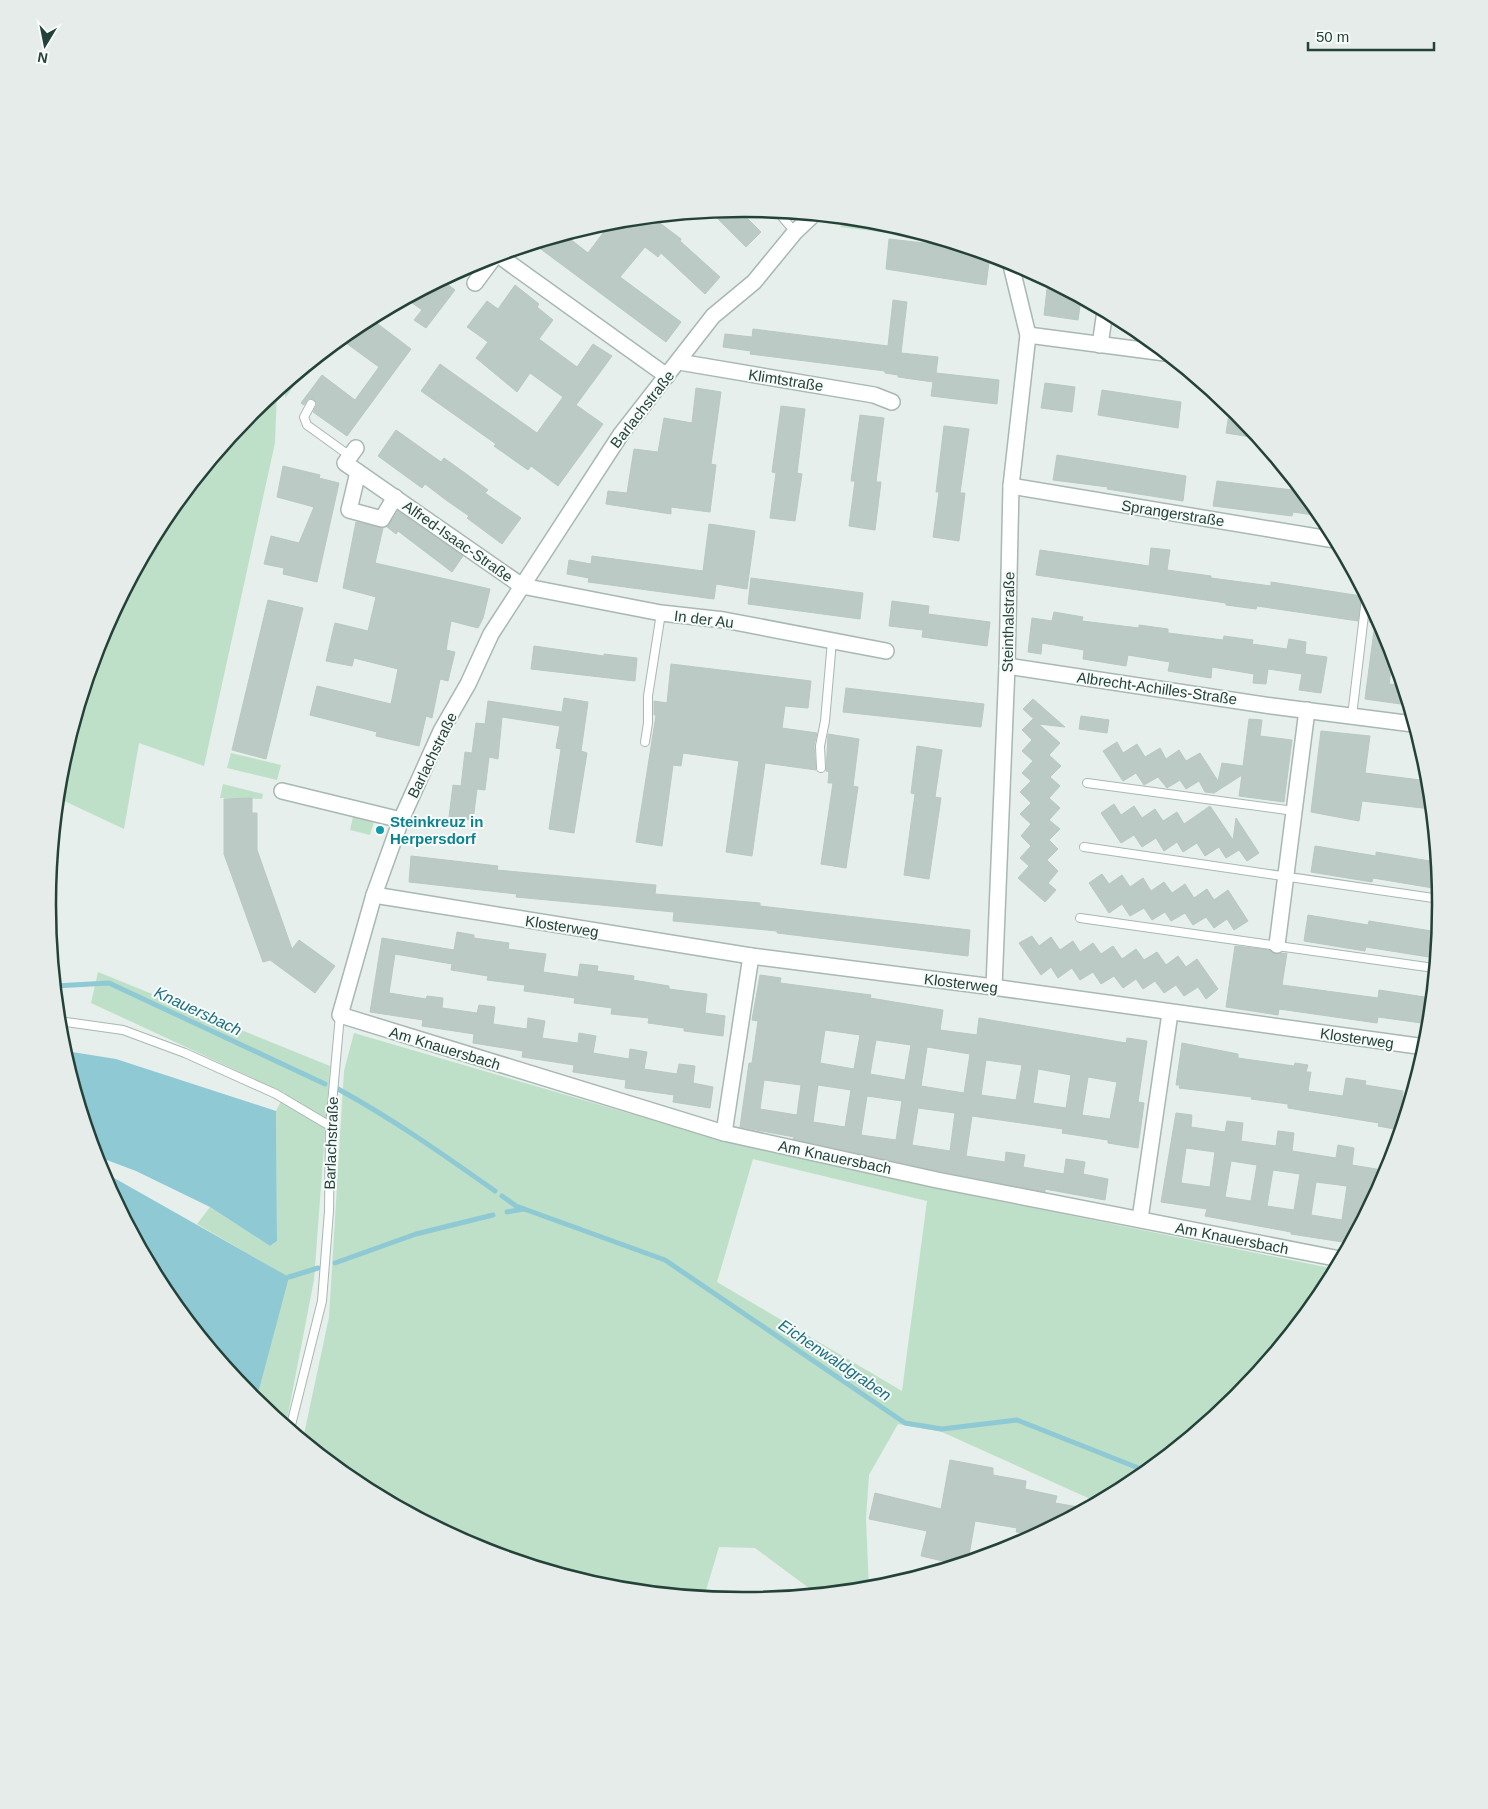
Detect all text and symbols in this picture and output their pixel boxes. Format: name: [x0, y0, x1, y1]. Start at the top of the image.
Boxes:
north arrow: [20, 20, 70, 70]
scale bar: [1308, 20, 1434, 52]
text: 50 m: [1316, 28, 1349, 45]
text: N: [36, 49, 49, 67]
street label: Klimtstraße: [747, 366, 825, 394]
street label: Barlachstraße: [607, 367, 677, 451]
street label: Sprangerstraße: [1120, 496, 1226, 530]
street label: Alfred-Isaac-Straße: [400, 497, 516, 585]
street label: Steinthalstraße: [999, 571, 1017, 673]
street label: In der Au: [673, 607, 735, 631]
street label: Albrecht-Achilles-Straße: [1076, 668, 1238, 708]
street label: Barlachstraße: [404, 709, 460, 801]
place label: Steinkreuz in Herpersdorf: [390, 813, 483, 847]
marker: Steinkreuz in Herpersdorf: [374, 824, 386, 836]
street label: Klosterweg: [524, 912, 600, 940]
street label: Klosterweg: [923, 970, 999, 996]
water label: Knauersbach: [152, 983, 244, 1039]
street label: Am Knauersbach: [387, 1023, 503, 1073]
street label: Klosterweg: [1319, 1024, 1395, 1052]
street label: Barlachstraße: [321, 1096, 341, 1190]
street label: Am Knauersbach: [777, 1137, 893, 1177]
street label: Am Knauersbach: [1174, 1219, 1290, 1257]
water label: Eichenwaldgraben: [776, 1316, 894, 1404]

